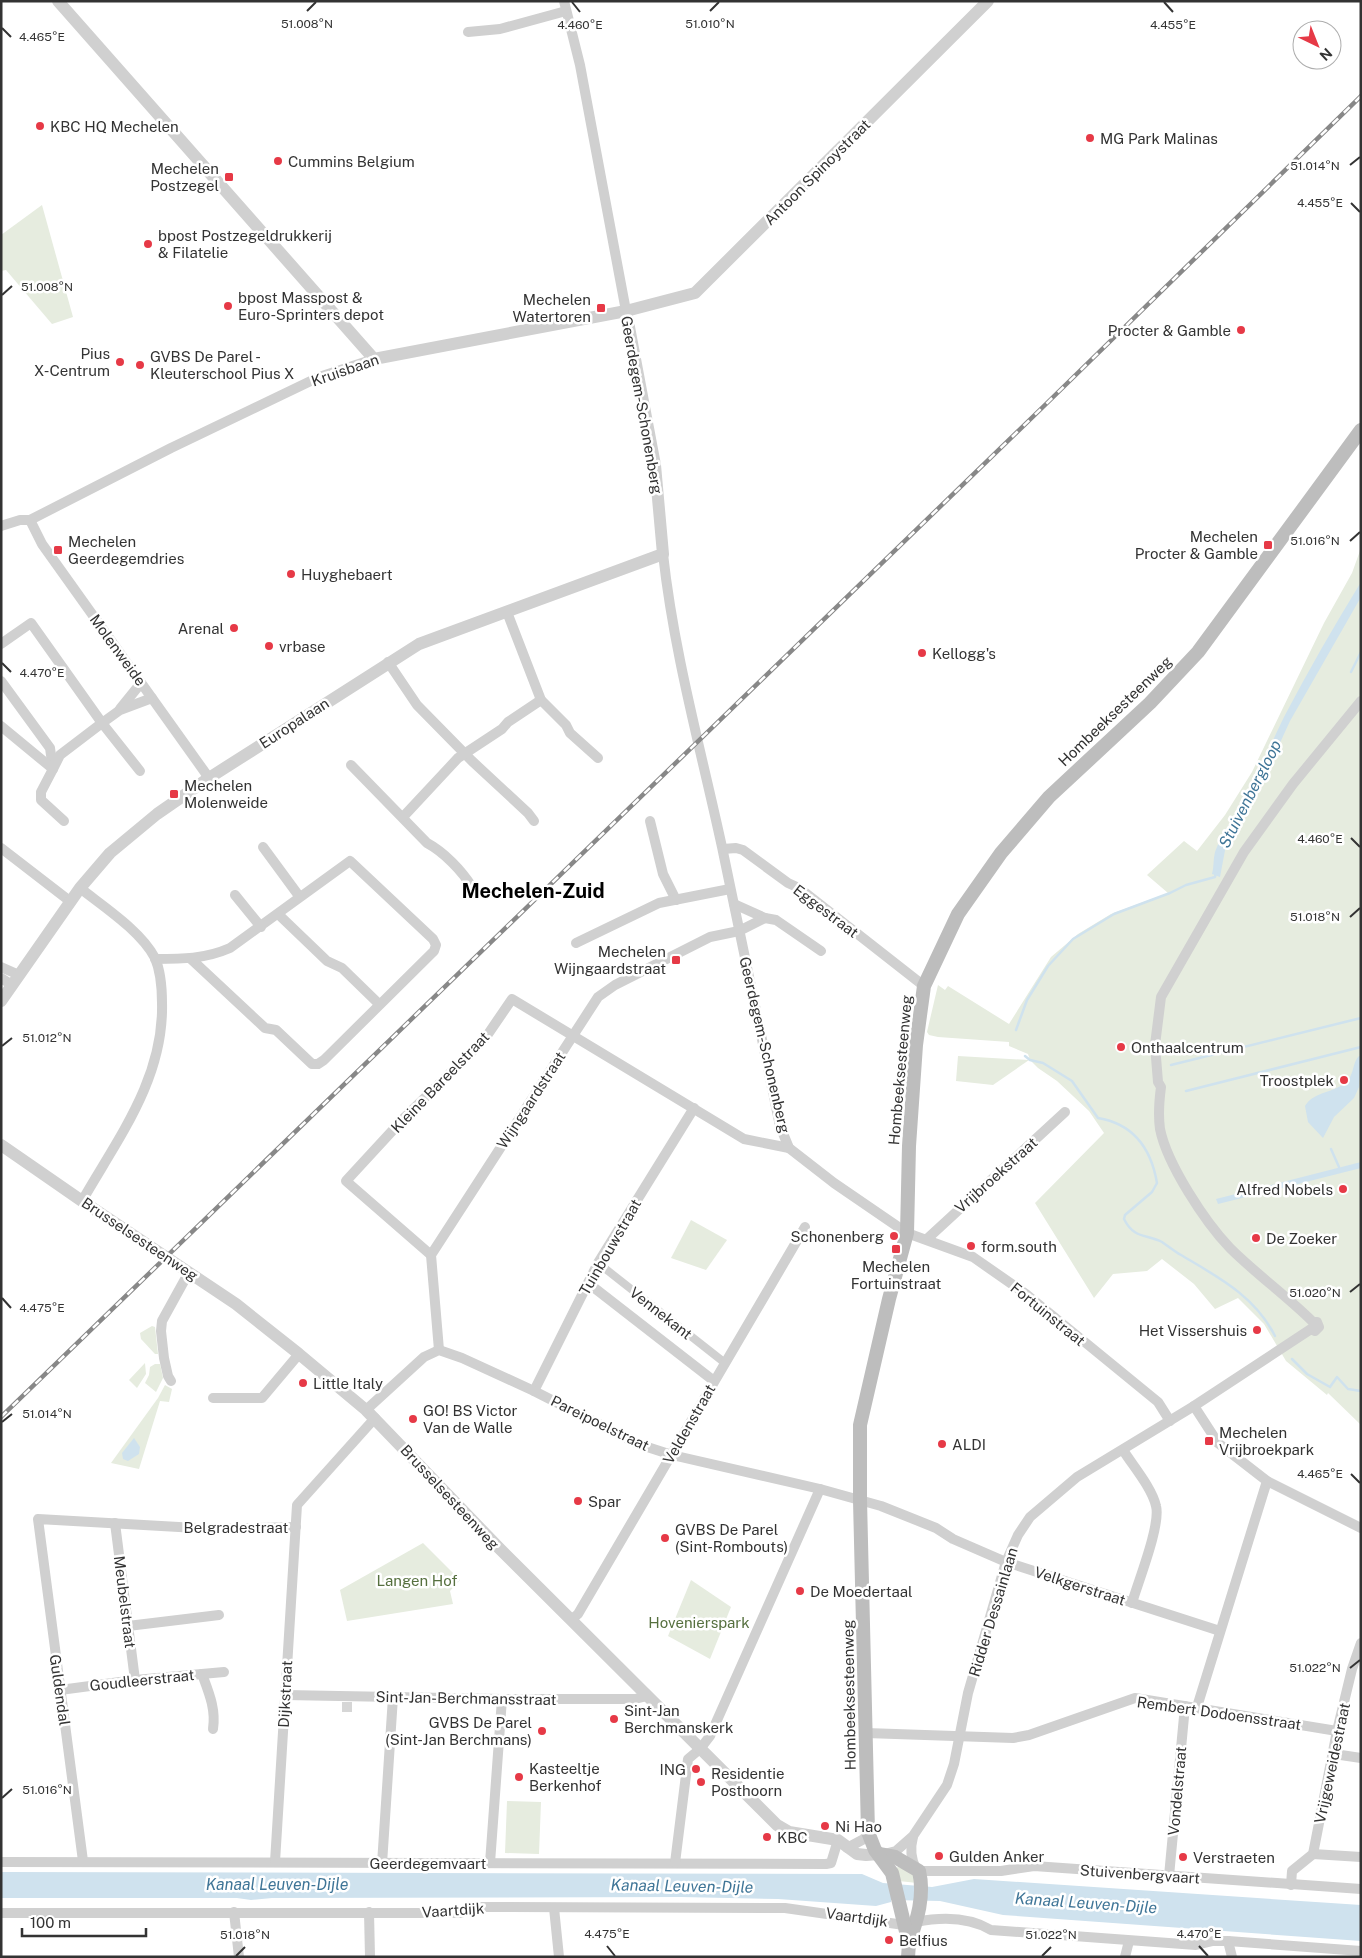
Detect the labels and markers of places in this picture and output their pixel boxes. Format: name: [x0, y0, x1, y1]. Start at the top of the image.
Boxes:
place label: KBC HQ Mechelen: [50, 118, 179, 135]
marker: KBC HQ Mechelen: [34, 120, 46, 132]
place label: MG Park Malinas: [1100, 130, 1218, 147]
marker: MG Park Malinas: [1084, 132, 1096, 144]
place label: Cummins Belgium: [288, 153, 415, 170]
marker: Cummins Belgium: [272, 155, 284, 167]
place label: Mechelen Postzegel: [150, 160, 219, 194]
marker: Mechelen Postzegel: [223, 171, 235, 183]
place label: bpost Postzegeldrukkerij & Filatelie: [158, 227, 332, 261]
marker: bpost Postzegeldrukkerij & Filatelie: [142, 238, 154, 250]
place label: bpost Masspost & Euro-Sprinters depot: [238, 289, 384, 323]
place label: Mechelen Watertoren: [513, 291, 591, 325]
marker: bpost Masspost & Euro-Sprinters depot: [222, 300, 234, 312]
marker: Mechelen Watertoren: [595, 302, 607, 314]
place label: Procter & Gamble: [1108, 322, 1231, 339]
marker: Procter & Gamble: [1235, 324, 1247, 336]
place label: Pius X-Centrum: [34, 345, 110, 379]
place label: GVBS De Parel - Kleuterschool Pius X: [150, 348, 294, 382]
marker: Pius X-Centrum: [114, 356, 126, 368]
marker: GVBS De Parel - Kleuterschool Pius X: [134, 359, 146, 371]
place label: Mechelen Procter & Gamble: [1135, 528, 1258, 562]
place label: Mechelen Geerdegemdries: [68, 533, 184, 567]
marker: Mechelen Procter & Gamble: [1262, 539, 1274, 551]
marker: Mechelen Geerdegemdries: [52, 544, 64, 556]
place label: Huyghebaert: [301, 566, 393, 583]
marker: Huyghebaert: [285, 568, 297, 580]
place label: Arenal: [178, 620, 224, 637]
marker: Arenal: [228, 622, 240, 634]
place label: vrbase: [279, 638, 326, 655]
marker: vrbase: [263, 640, 275, 652]
place label: Kellogg's: [932, 645, 996, 662]
marker: Kellogg's: [916, 647, 928, 659]
place label: Mechelen Molenweide: [184, 777, 268, 811]
marker: Mechelen Molenweide: [168, 788, 180, 800]
place label: Mechelen Wijngaardstraat: [554, 943, 666, 977]
marker: Mechelen Wijngaardstraat: [670, 954, 682, 966]
place label: Onthaalcentrum: [1131, 1039, 1244, 1056]
marker: Onthaalcentrum: [1115, 1041, 1127, 1053]
place label: Troostplek: [1260, 1072, 1334, 1089]
marker: Troostplek: [1338, 1074, 1350, 1086]
place label: Alfred Nobels: [1236, 1181, 1333, 1198]
marker: Alfred Nobels: [1337, 1183, 1349, 1195]
place label: Schonenberg: [791, 1228, 884, 1245]
marker: Schonenberg: [888, 1230, 900, 1242]
place label: De Zoeker: [1266, 1230, 1337, 1247]
marker: De Zoeker: [1250, 1232, 1262, 1244]
place label: form.south: [981, 1238, 1057, 1255]
marker: form.south: [965, 1240, 977, 1252]
marker: Mechelen Fortuinstraat: [890, 1243, 902, 1255]
place label: Mechelen Fortuinstraat: [851, 1258, 942, 1292]
place label: Het Vissershuis: [1139, 1322, 1247, 1339]
marker: Het Vissershuis: [1251, 1324, 1263, 1336]
place label: Little Italy: [313, 1375, 383, 1392]
marker: Little Italy: [297, 1377, 309, 1389]
place label: GO! BS Victor Van de Walle: [423, 1402, 518, 1436]
marker: GO! BS Victor Van de Walle: [407, 1413, 419, 1425]
place label: Mechelen Vrijbroekpark: [1219, 1424, 1314, 1458]
marker: Mechelen Vrijbroekpark: [1203, 1435, 1215, 1447]
place label: ALDI: [952, 1436, 986, 1453]
marker: ALDI: [936, 1438, 948, 1450]
place label: Spar: [588, 1493, 621, 1510]
marker: Spar: [572, 1495, 584, 1507]
place label: GVBS De Parel (Sint-Rombouts): [675, 1521, 788, 1555]
marker: GVBS De Parel (Sint-Rombouts): [659, 1532, 671, 1544]
place label: De Moedertaal: [810, 1583, 913, 1600]
marker: De Moedertaal: [794, 1585, 806, 1597]
place label: Sint-Jan Berchmanskerk: [624, 1702, 733, 1736]
marker: Sint-Jan Berchmanskerk: [608, 1713, 620, 1725]
place label: GVBS De Parel (Sint-Jan Berchmans): [385, 1714, 532, 1748]
marker: GVBS De Parel (Sint-Jan Berchmans): [536, 1725, 548, 1737]
place label: Kasteeltje Berkenhof: [529, 1760, 602, 1794]
place label: ING: [659, 1761, 686, 1778]
marker: ING: [690, 1763, 702, 1775]
place label: Residentie Posthoorn: [711, 1765, 784, 1799]
marker: Kasteeltje Berkenhof: [513, 1771, 525, 1783]
marker: Residentie Posthoorn: [695, 1776, 707, 1788]
place label: Ni Hao: [835, 1818, 882, 1835]
marker: Ni Hao: [819, 1820, 831, 1832]
place label: KBC: [777, 1829, 808, 1846]
marker: KBC: [761, 1831, 773, 1843]
place label: Gulden Anker: [949, 1848, 1045, 1865]
place label: Verstraeten: [1193, 1849, 1275, 1866]
marker: Gulden Anker: [933, 1850, 945, 1862]
marker: Verstraeten: [1177, 1851, 1189, 1863]
place label: Belfius: [899, 1932, 948, 1949]
marker: Belfius: [883, 1934, 895, 1946]

